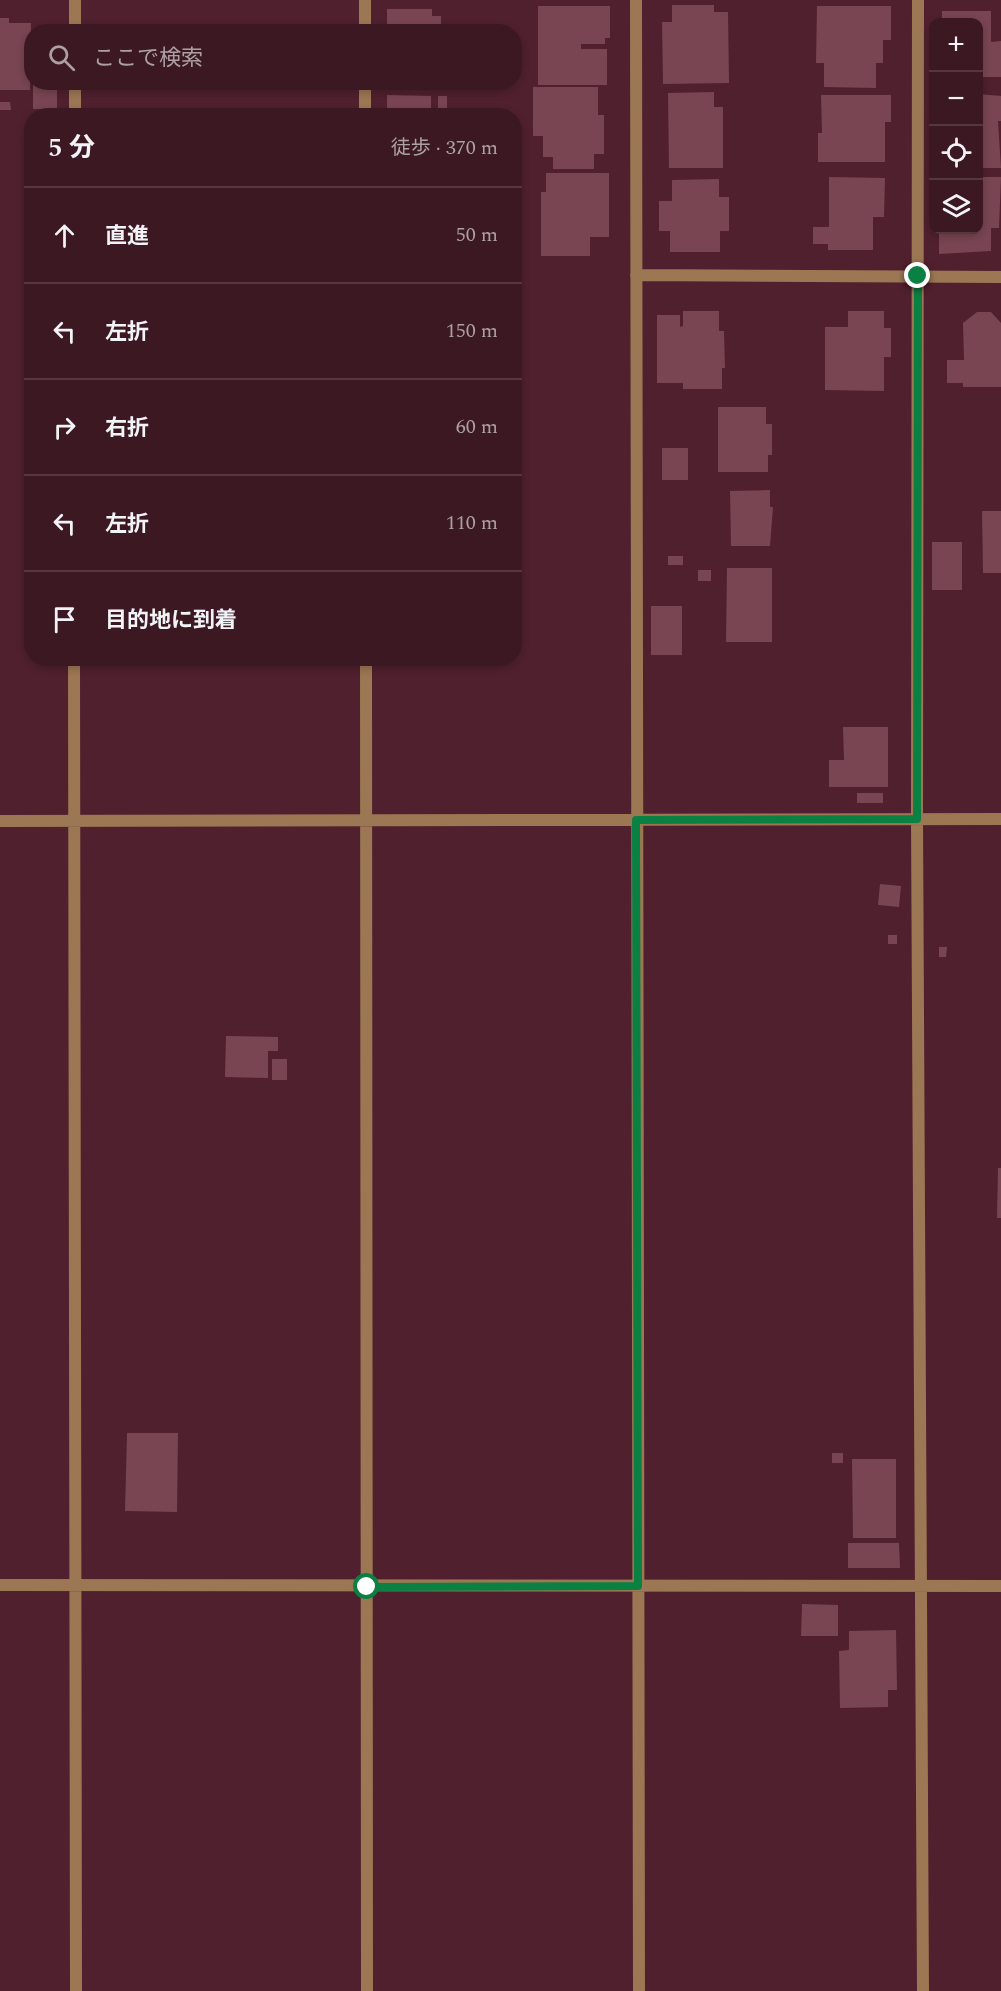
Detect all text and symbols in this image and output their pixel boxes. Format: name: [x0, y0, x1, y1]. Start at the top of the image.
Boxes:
map controls: [929, 18, 983, 234]
button: +: [929, 18, 983, 72]
search box: [24, 24, 522, 90]
icon: search: [45, 41, 78, 74]
text: ここで検索: [93, 42, 203, 75]
button: −: [929, 72, 983, 126]
button: locate: [929, 126, 983, 180]
text: 5 分: [48, 128, 95, 168]
text: 徒歩 · 370 m: [391, 133, 498, 163]
button: layers: [929, 180, 983, 234]
icon: ahead: [48, 219, 81, 252]
text: 直進: [105, 220, 149, 253]
text: 50 m: [456, 220, 498, 250]
route end: [904, 262, 930, 288]
icon: left: [48, 315, 81, 348]
text: 左折: [105, 316, 149, 349]
text: 150 m: [446, 316, 498, 346]
icon: right: [48, 411, 81, 444]
text: 右折: [105, 412, 149, 445]
text: 60 m: [456, 412, 498, 442]
icon: left: [48, 507, 81, 540]
text: 左折: [105, 508, 149, 541]
text: 110 m: [446, 508, 498, 538]
icon: arrive: [48, 603, 81, 636]
text: 目的地に到着: [105, 604, 237, 637]
route start: [353, 1573, 379, 1599]

